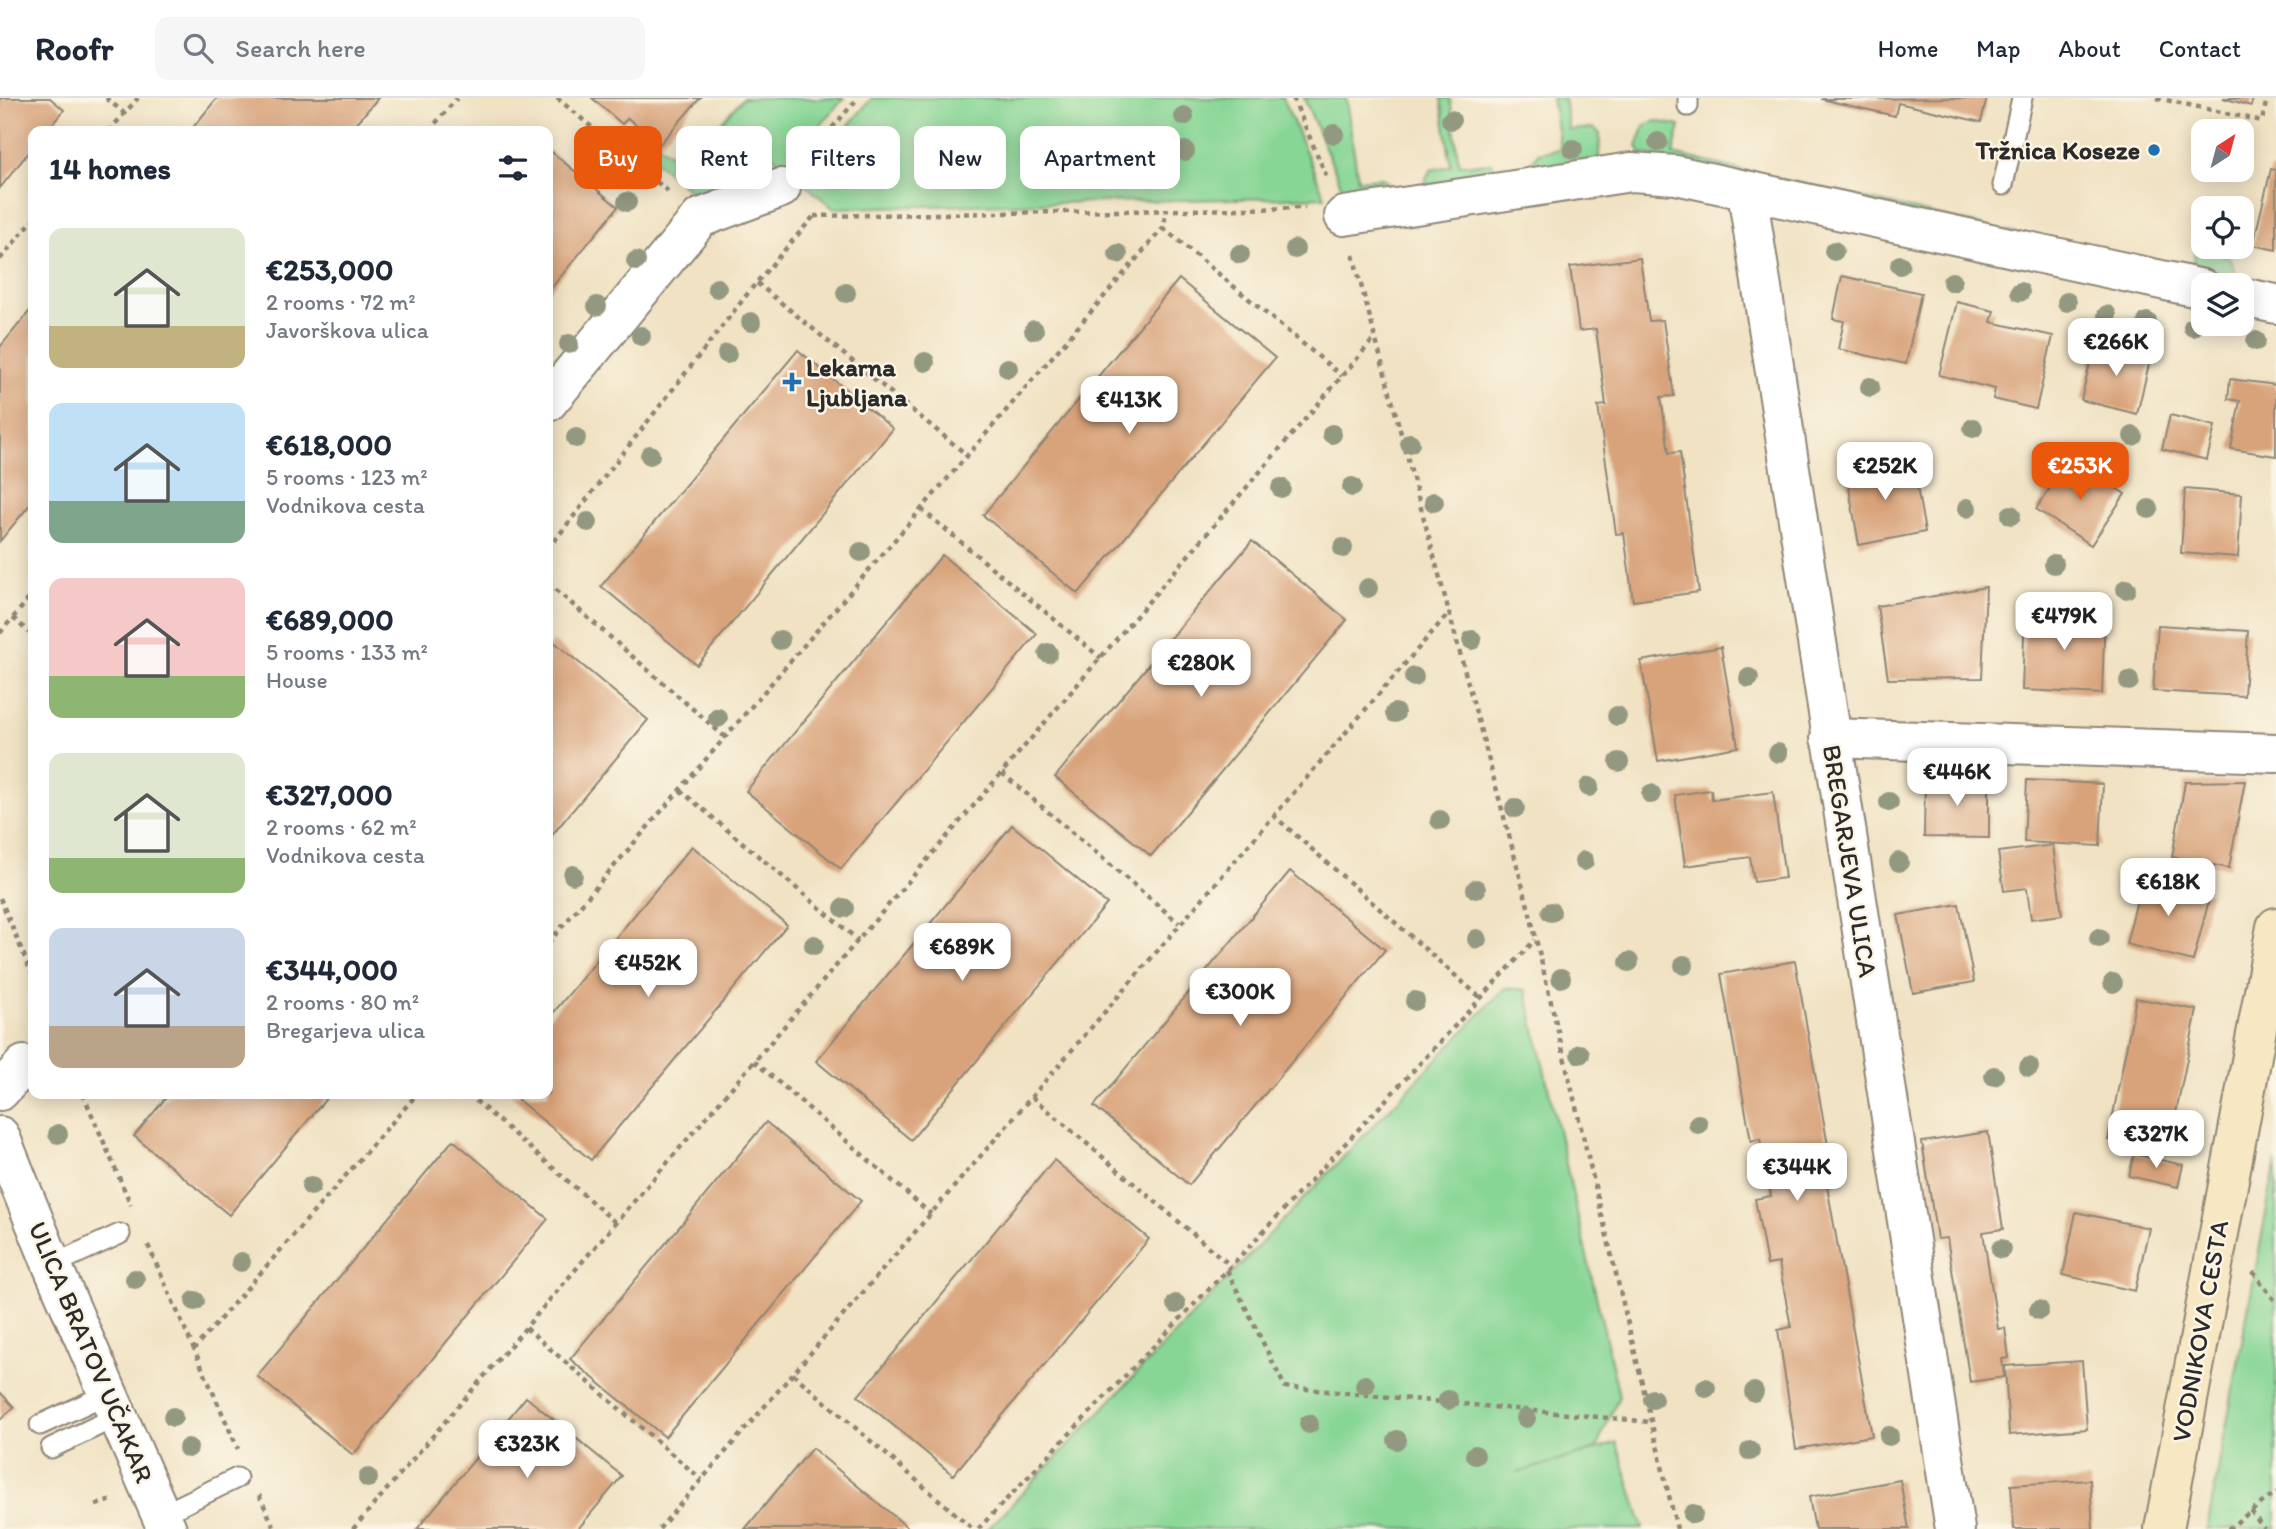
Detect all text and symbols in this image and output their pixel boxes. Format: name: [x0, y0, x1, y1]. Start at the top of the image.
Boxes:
search box: [155, 17, 645, 80]
text: Roofr: [35, 29, 113, 68]
icon: search: [179, 29, 217, 67]
text: Search here: [235, 32, 366, 64]
text: Home: [1878, 34, 1938, 63]
text: Map: [1976, 34, 2020, 63]
text: About: [2058, 34, 2121, 63]
text: Contact: [2159, 34, 2241, 63]
north arrow: [2191, 119, 2254, 182]
map controls: [2191, 119, 2254, 336]
chip: Buy: [574, 126, 662, 189]
chip: Rent: [676, 126, 772, 189]
chip: Filters: [786, 126, 900, 189]
chip: New: [914, 126, 1006, 189]
chip: Apartment: [1020, 126, 1180, 189]
place label: Tržnica Koseze: [1975, 134, 2140, 166]
marker: Tržnica Koseze: [2146, 142, 2162, 158]
icon: filters: [494, 149, 532, 187]
text: 14 homes: [49, 150, 171, 187]
button: locate: [2191, 196, 2254, 259]
text: €253,000: [266, 251, 394, 288]
icon: home: [105, 256, 189, 340]
button: layers: [2191, 273, 2254, 336]
text: 2 rooms · 72 m²: [266, 288, 416, 316]
text: Javorškova ulica: [266, 316, 429, 344]
pin: €266K: [2067, 318, 2165, 378]
text: €266K: [2084, 327, 2148, 355]
place label: Lekarna Ljubljana: [806, 351, 908, 413]
marker: Lekarna Ljubljana: [784, 374, 800, 390]
pin: €413K: [1080, 376, 1178, 436]
text: €413K: [1097, 385, 1161, 413]
text: €618,000: [266, 426, 392, 463]
icon: home: [105, 431, 189, 515]
pin: €252K: [1836, 442, 1934, 502]
pin: €253K: [2031, 442, 2129, 502]
text: €252K: [1853, 451, 1917, 479]
text: €253K: [2048, 451, 2112, 479]
text: 5 rooms · 123 m²: [266, 463, 428, 491]
text: Vodnikova cesta: [266, 491, 425, 519]
pin: €479K: [2015, 592, 2113, 652]
text: €689,000: [266, 601, 394, 638]
text: €479K: [2031, 601, 2097, 629]
icon: home: [105, 606, 189, 690]
text: 5 rooms · 133 m²: [266, 638, 428, 666]
pin: €280K: [1152, 640, 1250, 699]
text: €280K: [1168, 648, 1234, 676]
text: House: [266, 666, 328, 694]
street label: BREGARJEVA ULICA: [1816, 742, 1884, 980]
pin: €446K: [1908, 748, 2006, 808]
text: €446K: [1923, 757, 1991, 785]
text: €327,000: [266, 776, 393, 813]
icon: home: [105, 781, 189, 865]
text: 2 rooms · 62 m²: [266, 813, 417, 841]
text: Vodnikova cesta: [266, 841, 425, 869]
pin: €618K: [2119, 858, 2217, 918]
text: €618K: [2136, 867, 2200, 895]
pin: €689K: [913, 924, 1011, 983]
text: €689K: [930, 932, 994, 960]
pin: €452K: [599, 940, 697, 999]
text: €452K: [615, 948, 681, 976]
text: €344,000: [266, 951, 398, 988]
icon: home: [105, 956, 189, 1040]
pin: €300K: [1191, 968, 1289, 1028]
text: €300K: [1206, 977, 1274, 1005]
text: 2 rooms · 80 m²: [266, 988, 419, 1016]
text: Bregarjeva ulica: [266, 1016, 425, 1044]
pin: €327K: [2107, 1110, 2205, 1170]
text: €327K: [2124, 1119, 2188, 1147]
pin: €344K: [1748, 1144, 1846, 1203]
text: €344K: [1763, 1152, 1831, 1180]
street label: ULICA BRATOV UČAKAR: [22, 1217, 160, 1487]
street label: VODNIKOVA CESTA: [2165, 1217, 2235, 1445]
pin: €323K: [478, 1420, 576, 1480]
text: €323K: [495, 1429, 560, 1457]

